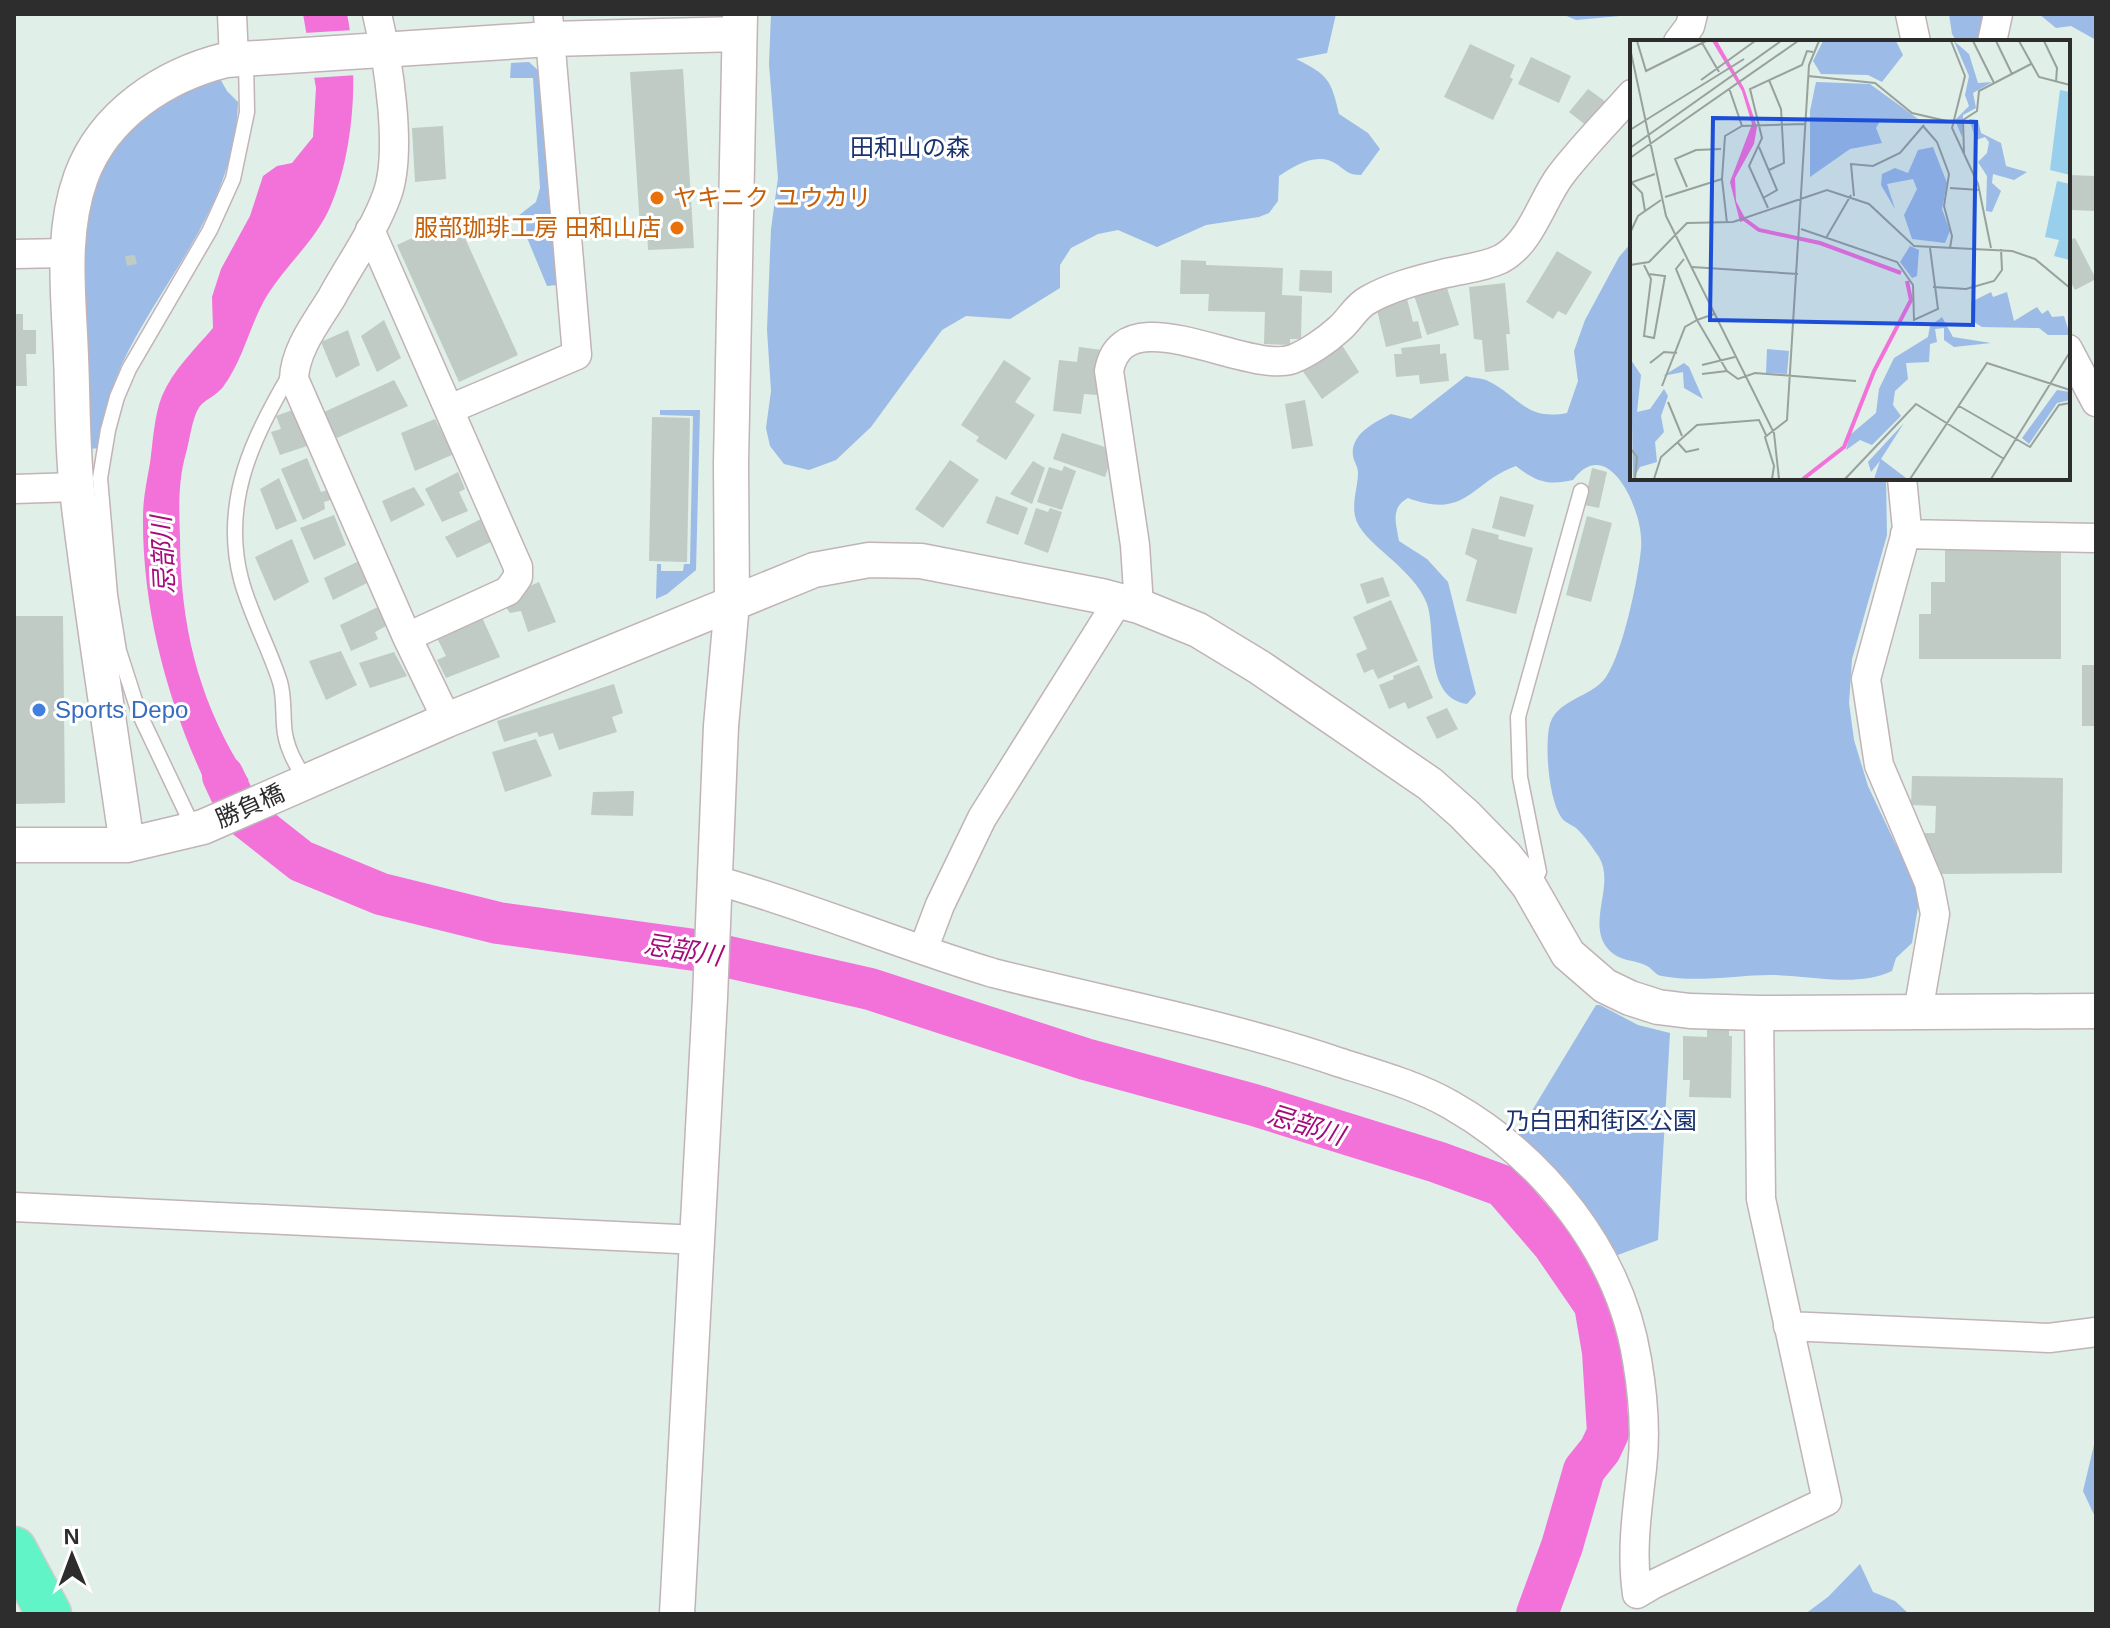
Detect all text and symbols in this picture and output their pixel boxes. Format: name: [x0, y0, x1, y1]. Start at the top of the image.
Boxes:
inset map: [1630, 40, 2070, 480]
park label: 田和山の森: [850, 134, 970, 161]
place label: ヤキニク ユウカリ: [673, 184, 872, 211]
marker: ヤキニク ユウカリ: [648, 189, 666, 207]
place label: 服部珈琲工房 田和山店: [414, 214, 661, 241]
marker: 服部珈琲工房 田和山店: [668, 219, 686, 237]
water label: 忌部川: [146, 512, 180, 595]
place label: Sports Depo: [55, 696, 188, 723]
marker: Sports Depo: [30, 701, 48, 719]
street label: 勝負橋: [211, 779, 288, 833]
water label: 忌部川: [642, 929, 727, 971]
water label: 忌部川: [1264, 1099, 1351, 1152]
park label: 乃白田和街区公園: [1505, 1107, 1697, 1134]
north arrow: [32, 1516, 112, 1596]
text: N: [63, 1524, 80, 1549]

